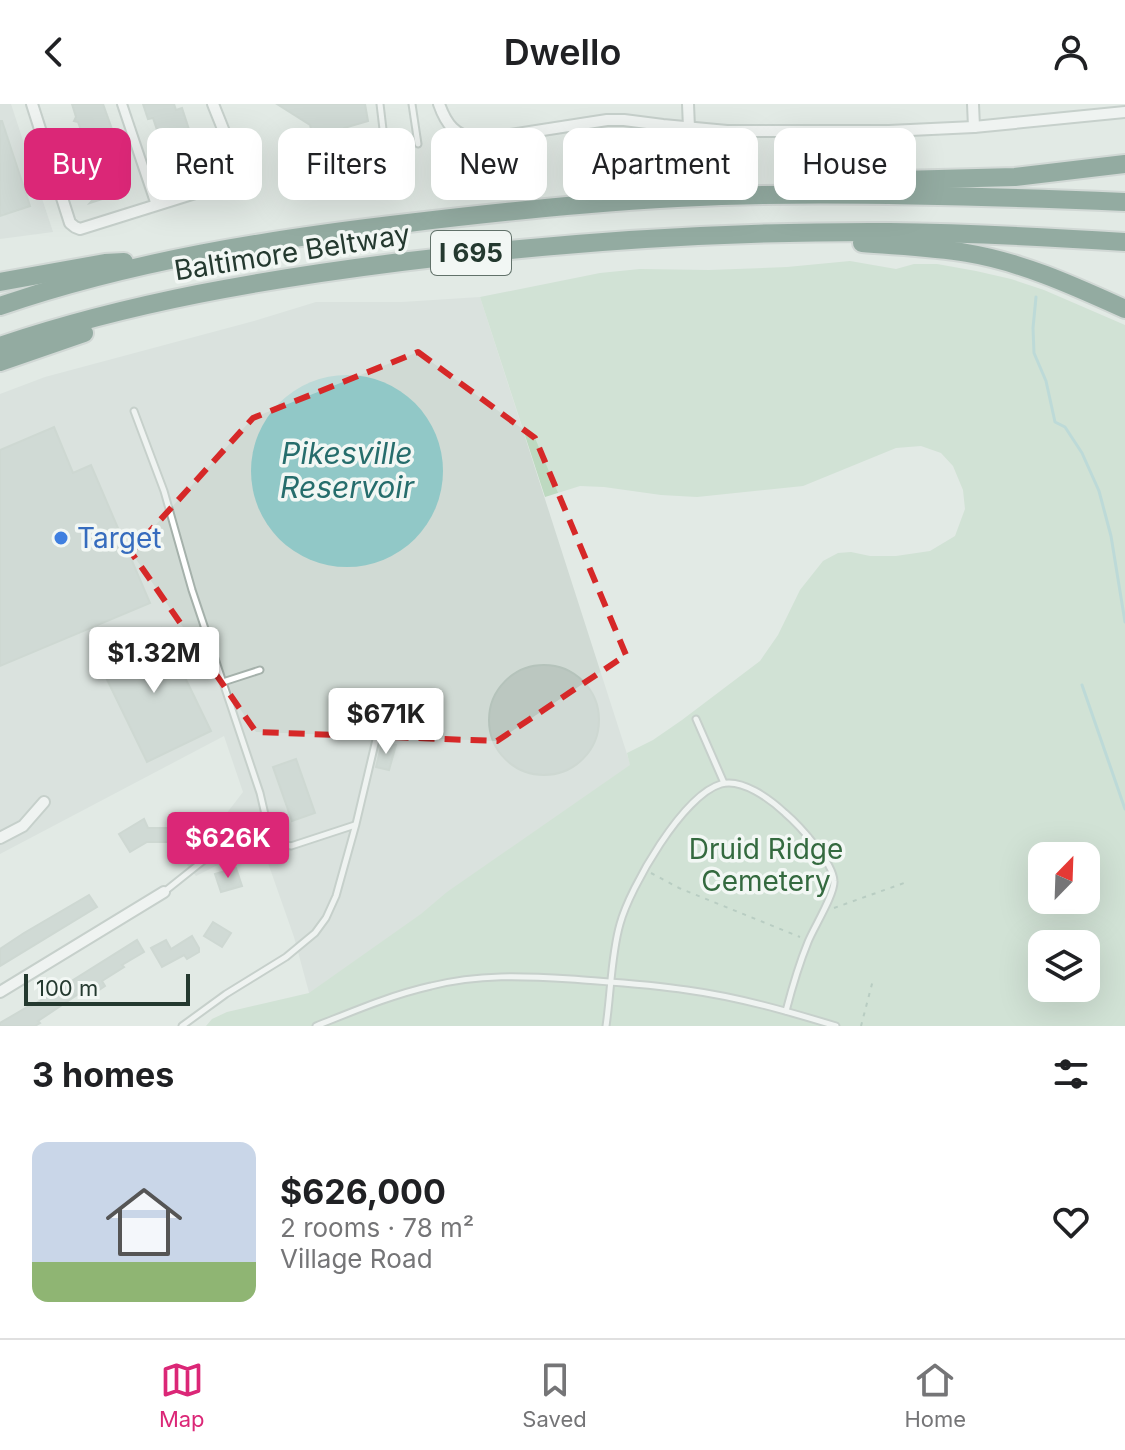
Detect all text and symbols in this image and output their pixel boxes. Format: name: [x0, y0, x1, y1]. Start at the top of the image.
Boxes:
icon: back: [32, 30, 76, 74]
text: Dwello: [504, 30, 621, 74]
icon: person: [1049, 30, 1093, 74]
chip: Buy: [24, 128, 131, 200]
chip: Rent: [147, 128, 262, 200]
chip: Filters: [278, 128, 415, 200]
chip: New: [431, 128, 547, 200]
chip: Apartment: [563, 128, 758, 200]
chip: House: [774, 128, 916, 200]
street label: Baltimore Beltway: [172, 217, 412, 287]
road number: I 695: [431, 231, 511, 275]
water label: Pikesville Reservoir: [280, 435, 415, 505]
place label: Target: [77, 521, 161, 555]
marker: Target: [52, 529, 70, 547]
pin: $1.32M: [89, 627, 219, 695]
text: $1.32M: [107, 637, 201, 668]
pin: $671K: [330, 688, 442, 756]
text: $671K: [347, 698, 425, 729]
pin: $626K: [172, 812, 284, 880]
text: $626K: [185, 822, 271, 853]
park label: Druid Ridge Cemetery: [689, 832, 843, 898]
north arrow: [1028, 842, 1100, 914]
map controls: [1028, 842, 1100, 1002]
button: layers: [1028, 930, 1100, 1002]
scale bar: [24, 970, 190, 1006]
text: 100 m: [36, 975, 98, 1001]
icon: filters: [1049, 1052, 1093, 1096]
text: 3 homes: [32, 1054, 174, 1095]
text: $626,000: [280, 1171, 446, 1212]
icon: home: [96, 1174, 192, 1270]
icon: heart: [1049, 1200, 1093, 1244]
text: 2 rooms · 78 m²: [280, 1212, 474, 1243]
text: Village Road: [280, 1243, 433, 1274]
tab: Map: [159, 1358, 205, 1432]
tab: Saved: [522, 1358, 587, 1432]
tab: Home: [904, 1358, 966, 1432]

